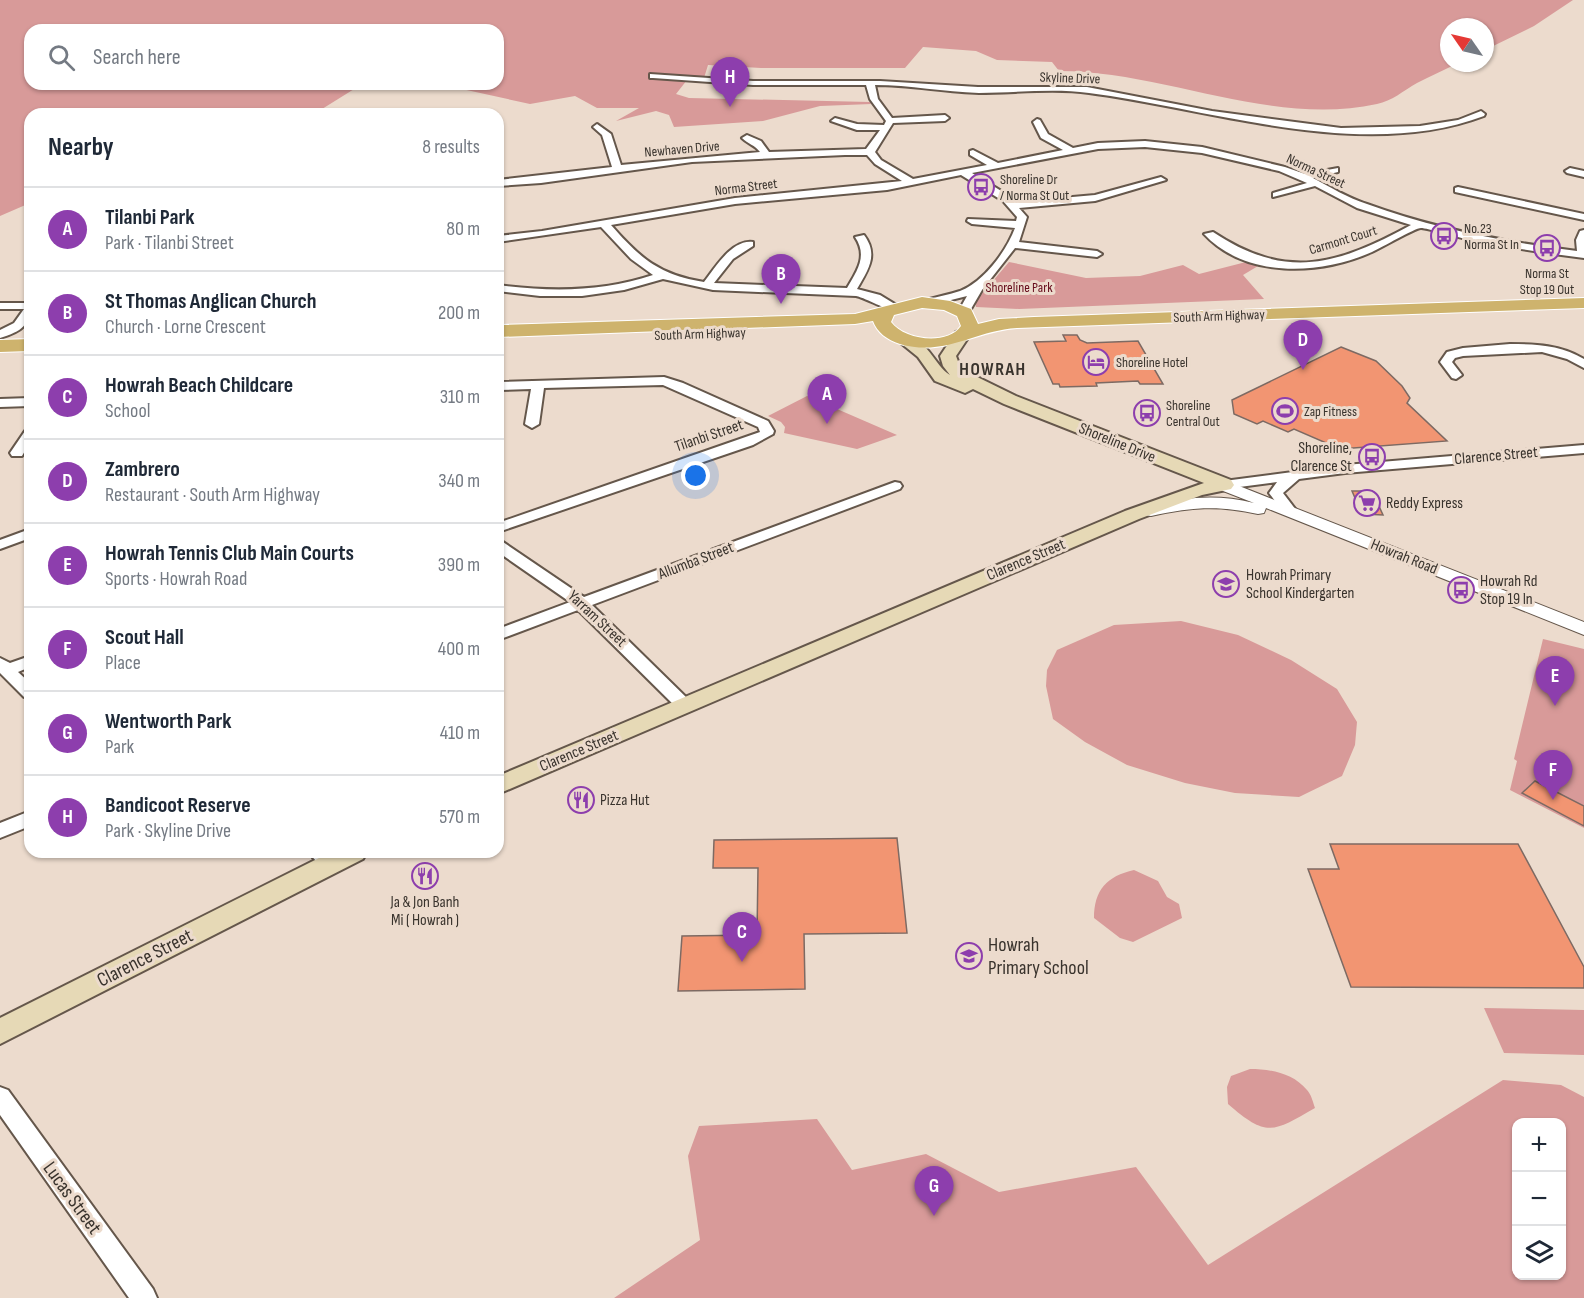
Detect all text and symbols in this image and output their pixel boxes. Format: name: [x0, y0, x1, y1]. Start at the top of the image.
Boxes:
north arrow: [1440, 18, 1494, 72]
search box: [24, 24, 504, 90]
icon: search: [45, 41, 78, 74]
text: Search here: [93, 44, 180, 71]
pin: H: [710, 57, 750, 107]
street label: Skyline Drive: [1039, 68, 1101, 88]
text: Nearby: [48, 132, 114, 163]
text: 8 results: [422, 135, 480, 159]
street label: Newhaven Drive: [644, 137, 720, 161]
street label: Norma Street: [1284, 150, 1348, 192]
place label: Shoreline Dr / Norma St Out: [1000, 171, 1069, 204]
bus stop icon: Shoreline Dr / Norma St Out: [966, 172, 996, 202]
street label: Norma Street: [714, 175, 778, 199]
text: Tilanbi Park: [105, 204, 195, 231]
text: A: [63, 217, 72, 241]
text: 80 m: [446, 217, 480, 241]
place label: No.23 Norma St In: [1464, 220, 1519, 253]
bus stop icon: No.23 Norma St In: [1429, 221, 1459, 251]
street label: Carmont Court: [1307, 222, 1379, 258]
text: Park · Tilanbi Street: [105, 231, 234, 255]
bus stop icon: Norma St Stop 19 Out: [1532, 233, 1562, 263]
pin: B: [762, 254, 800, 304]
place label: Norma St Stop 19 Out: [1520, 265, 1574, 298]
park label: Shoreline Park: [985, 279, 1053, 296]
text: St Thomas Anglican Church: [105, 288, 317, 315]
text: B: [63, 301, 72, 325]
text: 200 m: [438, 301, 480, 325]
street label: South Arm Highway: [1173, 306, 1266, 326]
text: Church · Lorne Crescent: [105, 315, 266, 339]
pin: D: [1284, 320, 1322, 370]
street label: South Arm Highway: [654, 324, 747, 344]
hotel icon: Shoreline Hotel: [1081, 347, 1111, 377]
place label: Shoreline Hotel: [1116, 354, 1188, 371]
district label: HOWRAH: [959, 359, 1027, 380]
text: Howrah Beach Childcare: [105, 372, 293, 399]
pin: A: [808, 374, 846, 424]
text: C: [62, 385, 73, 409]
text: 310 m: [440, 385, 480, 409]
sports icon: Zap Fitness: [1270, 396, 1300, 426]
place label: Shoreline Central Out: [1166, 397, 1220, 430]
bus stop icon: Shoreline Central Out: [1132, 398, 1162, 428]
text: School: [105, 399, 150, 423]
place label: Zap Fitness: [1304, 403, 1357, 420]
street label: Tilanbi Street: [672, 415, 746, 457]
street label: Shoreline Drive: [1076, 419, 1158, 467]
place label: Shoreline, Clarence St: [1290, 439, 1352, 476]
bus stop icon: Shoreline, Clarence St: [1357, 442, 1387, 472]
street label: Clarence Street: [1454, 443, 1539, 469]
text: Zambrero: [105, 456, 180, 483]
your location: [681, 461, 710, 490]
text: D: [62, 469, 73, 493]
text: 340 m: [438, 469, 480, 493]
text: Restaurant · South Arm Highway: [105, 483, 320, 507]
supermarket icon: Reddy Express: [1352, 488, 1382, 518]
place label: Reddy Express: [1386, 494, 1463, 513]
street label: Clarence Street: [984, 535, 1068, 585]
street label: Howrah Road: [1368, 535, 1440, 579]
street label: Allumba Street: [655, 538, 736, 584]
text: Howrah Tennis Club Main Courts: [105, 540, 354, 567]
text: E: [63, 553, 72, 577]
text: 390 m: [438, 553, 480, 577]
place label: Howrah Primary School Kindergarten: [1246, 566, 1354, 603]
text: Sports · Howrah Road: [105, 567, 247, 591]
school or university icon: Howrah Primary School Kindergarten: [1211, 569, 1241, 599]
place label: Howrah Rd Stop 19 In: [1480, 572, 1537, 609]
bus stop icon: Howrah Rd Stop 19 In: [1446, 575, 1476, 605]
street label: Yarram Street: [564, 587, 631, 651]
text: Scout Hall: [105, 624, 184, 651]
text: F: [63, 637, 72, 661]
text: 400 m: [438, 637, 480, 661]
text: Place: [105, 651, 141, 675]
pin: E: [1536, 656, 1574, 706]
text: Wentworth Park: [105, 708, 232, 735]
text: G: [62, 721, 73, 745]
text: 410 m: [440, 721, 480, 745]
street label: Clarence Street: [537, 726, 621, 776]
text: Park: [105, 735, 134, 759]
pin: F: [1534, 750, 1572, 800]
restaurant icon: Pizza Hut: [566, 785, 596, 815]
place label: Pizza Hut: [600, 791, 650, 810]
text: Bandicoot Reserve: [105, 792, 251, 819]
text: H: [62, 805, 73, 829]
text: 570 m: [439, 805, 480, 829]
text: Park · Skyline Drive: [105, 819, 231, 843]
restaurant icon: Ja & Jon Banh Mi ( Howrah ): [410, 861, 440, 891]
place label: Ja & Jon Banh Mi ( Howrah ): [390, 893, 459, 930]
pin: C: [722, 912, 762, 962]
street label: Clarence Street: [93, 924, 197, 992]
place label: Howrah Primary School: [988, 933, 1089, 980]
school or university icon: Howrah Primary School: [954, 941, 984, 971]
map controls: [1512, 1118, 1566, 1280]
button: +: [1512, 1118, 1566, 1172]
street label: Lucas Street: [38, 1157, 106, 1239]
pin: G: [914, 1166, 954, 1216]
button: −: [1512, 1172, 1566, 1226]
button: layers: [1512, 1226, 1566, 1280]

